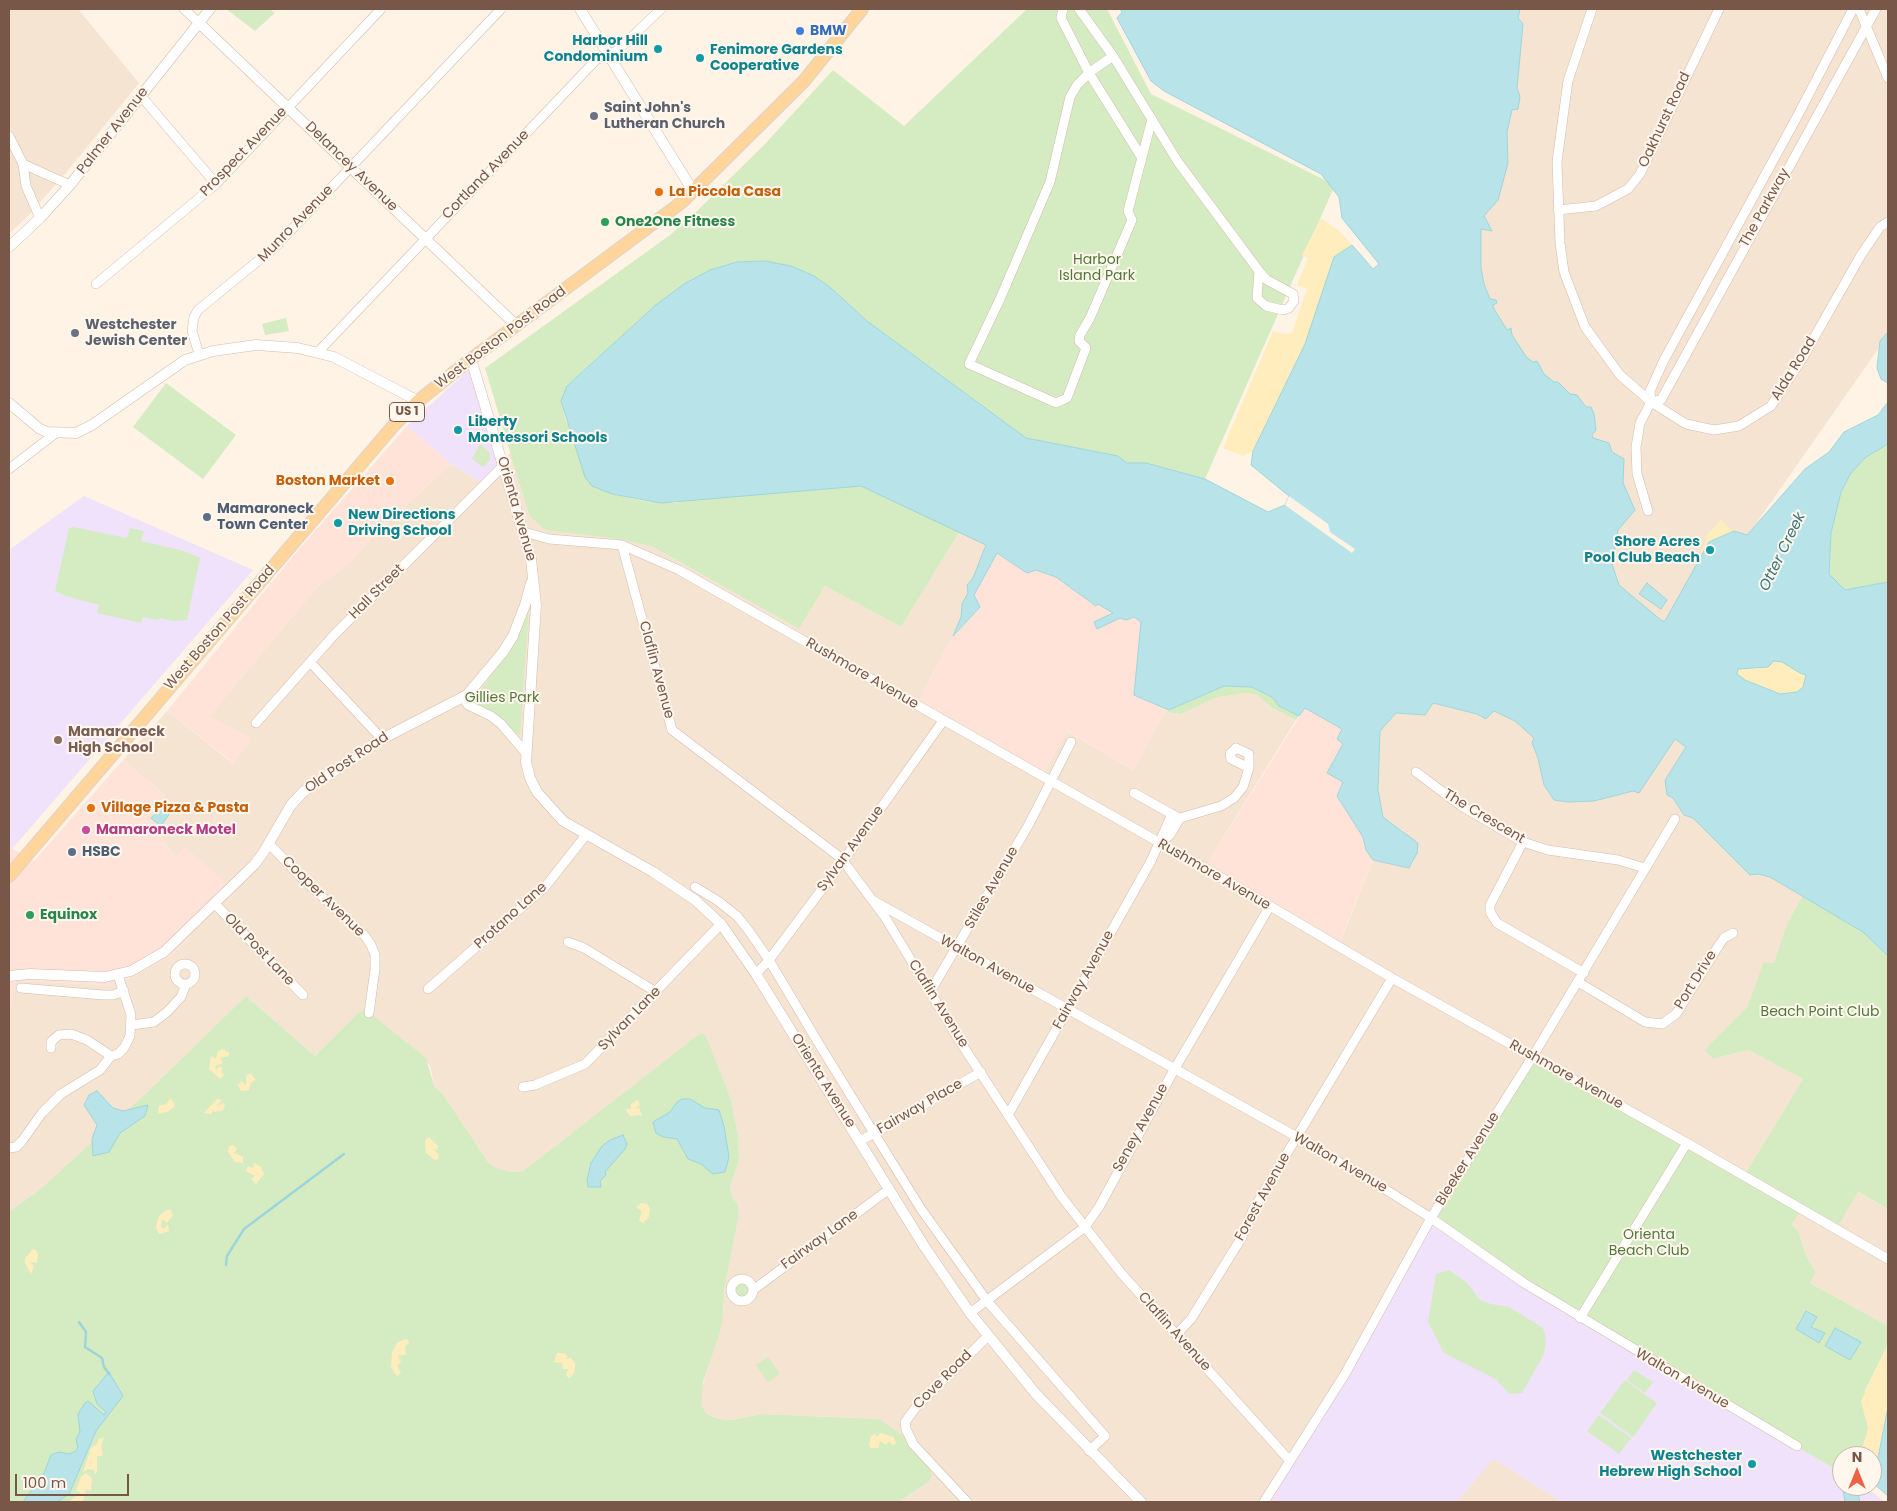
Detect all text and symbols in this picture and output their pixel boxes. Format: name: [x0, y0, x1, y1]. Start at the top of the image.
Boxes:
place label: BMW: [810, 23, 847, 39]
marker: BMW: [794, 25, 806, 37]
place label: Harbor Hill Condominium: [544, 33, 648, 65]
place label: Fenimore Gardens Cooperative: [710, 42, 843, 74]
marker: Harbor Hill Condominium: [652, 43, 664, 55]
marker: Fenimore Gardens Cooperative: [694, 52, 706, 64]
street label: Oakhurst Road: [1636, 70, 1694, 170]
street label: Palmer Avenue: [74, 84, 152, 178]
place label: Saint John's Lutheran Church: [604, 100, 725, 132]
street label: Prospect Avenue: [197, 104, 291, 200]
marker: Saint John's Lutheran Church: [588, 110, 600, 122]
street label: Delancey Avenue: [301, 119, 401, 215]
street label: Cortland Avenue: [439, 127, 533, 223]
street label: The Parkway: [1736, 166, 1794, 250]
street label: Munro Avenue: [255, 182, 337, 266]
place label: La Piccola Casa: [669, 184, 781, 200]
marker: La Piccola Casa: [653, 186, 665, 198]
place label: One2One Fitness: [615, 214, 735, 230]
marker: One2One Fitness: [599, 216, 611, 228]
park label: Harbor Island Park: [1059, 252, 1135, 284]
street label: West Boston Post Road: [432, 283, 570, 393]
place label: Westchester Jewish Center: [85, 317, 187, 350]
marker: Westchester Jewish Center: [69, 327, 81, 339]
street label: Alda Road: [1768, 334, 1820, 404]
road number: US 1: [390, 402, 424, 422]
place label: Liberty Montessori Schools: [468, 414, 607, 447]
marker: Liberty Montessori Schools: [452, 424, 464, 436]
street label: Orienta Avenue: [493, 455, 539, 563]
place label: Boston Market: [276, 473, 380, 489]
marker: Boston Market: [384, 475, 396, 487]
place label: Mamaroneck Town Center: [217, 501, 314, 534]
place label: New Directions Driving School: [348, 507, 456, 540]
water label: Otter Creek: [1756, 510, 1810, 594]
marker: Mamaroneck Town Center: [201, 511, 213, 523]
marker: New Directions Driving School: [332, 517, 344, 529]
place label: Shore Acres Pool Club Beach: [1584, 534, 1700, 566]
marker: Shore Acres Pool Club Beach: [1704, 544, 1716, 556]
street label: Hall Street: [346, 561, 408, 623]
street label: West Boston Post Road: [161, 562, 279, 694]
street label: Claflin Avenue: [635, 619, 677, 721]
street label: Rushmore Avenue: [803, 635, 921, 713]
park label: Gillies Park: [465, 690, 539, 706]
place label: Mamaroneck High School: [68, 724, 165, 756]
street label: Old Post Road: [302, 729, 392, 797]
marker: Mamaroneck High School: [52, 734, 64, 746]
street label: The Crescent: [1440, 786, 1528, 848]
place label: Village Pizza & Pasta: [101, 800, 249, 816]
marker: Village Pizza & Pasta: [85, 802, 97, 814]
street label: Sylvan Avenue: [814, 803, 888, 895]
place label: Mamaroneck Motel: [96, 822, 236, 838]
marker: Mamaroneck Motel: [80, 824, 92, 836]
street label: Rushmore Avenue: [1155, 836, 1273, 914]
place label: HSBC: [82, 844, 121, 860]
street label: Stiles Avenue: [962, 844, 1022, 932]
marker: HSBC: [66, 846, 78, 858]
street label: Cooper Avenue: [278, 853, 368, 941]
street label: Protano Lane: [471, 879, 551, 953]
place label: Equinox: [40, 907, 97, 923]
marker: Equinox: [24, 909, 36, 921]
street label: Old Post Lane: [220, 910, 298, 990]
street label: Fairway Avenue: [1050, 928, 1118, 1032]
street label: Walton Avenue: [937, 932, 1037, 998]
street label: Port Drive: [1671, 947, 1721, 1013]
street label: Claflin Avenue: [904, 957, 972, 1051]
street label: Sylvan Lane: [595, 983, 665, 1055]
park label: Beach Point Club: [1761, 1004, 1879, 1020]
street label: Orienta Avenue: [787, 1031, 859, 1131]
street label: Rushmore Avenue: [1506, 1037, 1626, 1113]
street label: Fairway Place: [874, 1076, 966, 1138]
street label: Seney Avenue: [1110, 1081, 1172, 1175]
street label: Bleeker Avenue: [1433, 1109, 1503, 1209]
street label: Walton Avenue: [1290, 1129, 1390, 1197]
street label: Forest Avenue: [1232, 1150, 1294, 1244]
street label: Fairway Lane: [778, 1206, 862, 1274]
park label: Orienta Beach Club: [1609, 1227, 1689, 1260]
street label: Claflin Avenue: [1134, 1289, 1214, 1375]
street label: Walton Avenue: [1632, 1345, 1732, 1413]
street label: Cove Road: [910, 1347, 976, 1413]
north arrow: [1832, 1446, 1882, 1496]
text: N: [1852, 1447, 1862, 1467]
place label: Westchester Hebrew High School: [1599, 1448, 1742, 1480]
marker: Westchester Hebrew High School: [1746, 1458, 1758, 1470]
scale bar: [18, 1464, 131, 1496]
text: 100 m: [23, 1472, 66, 1493]

